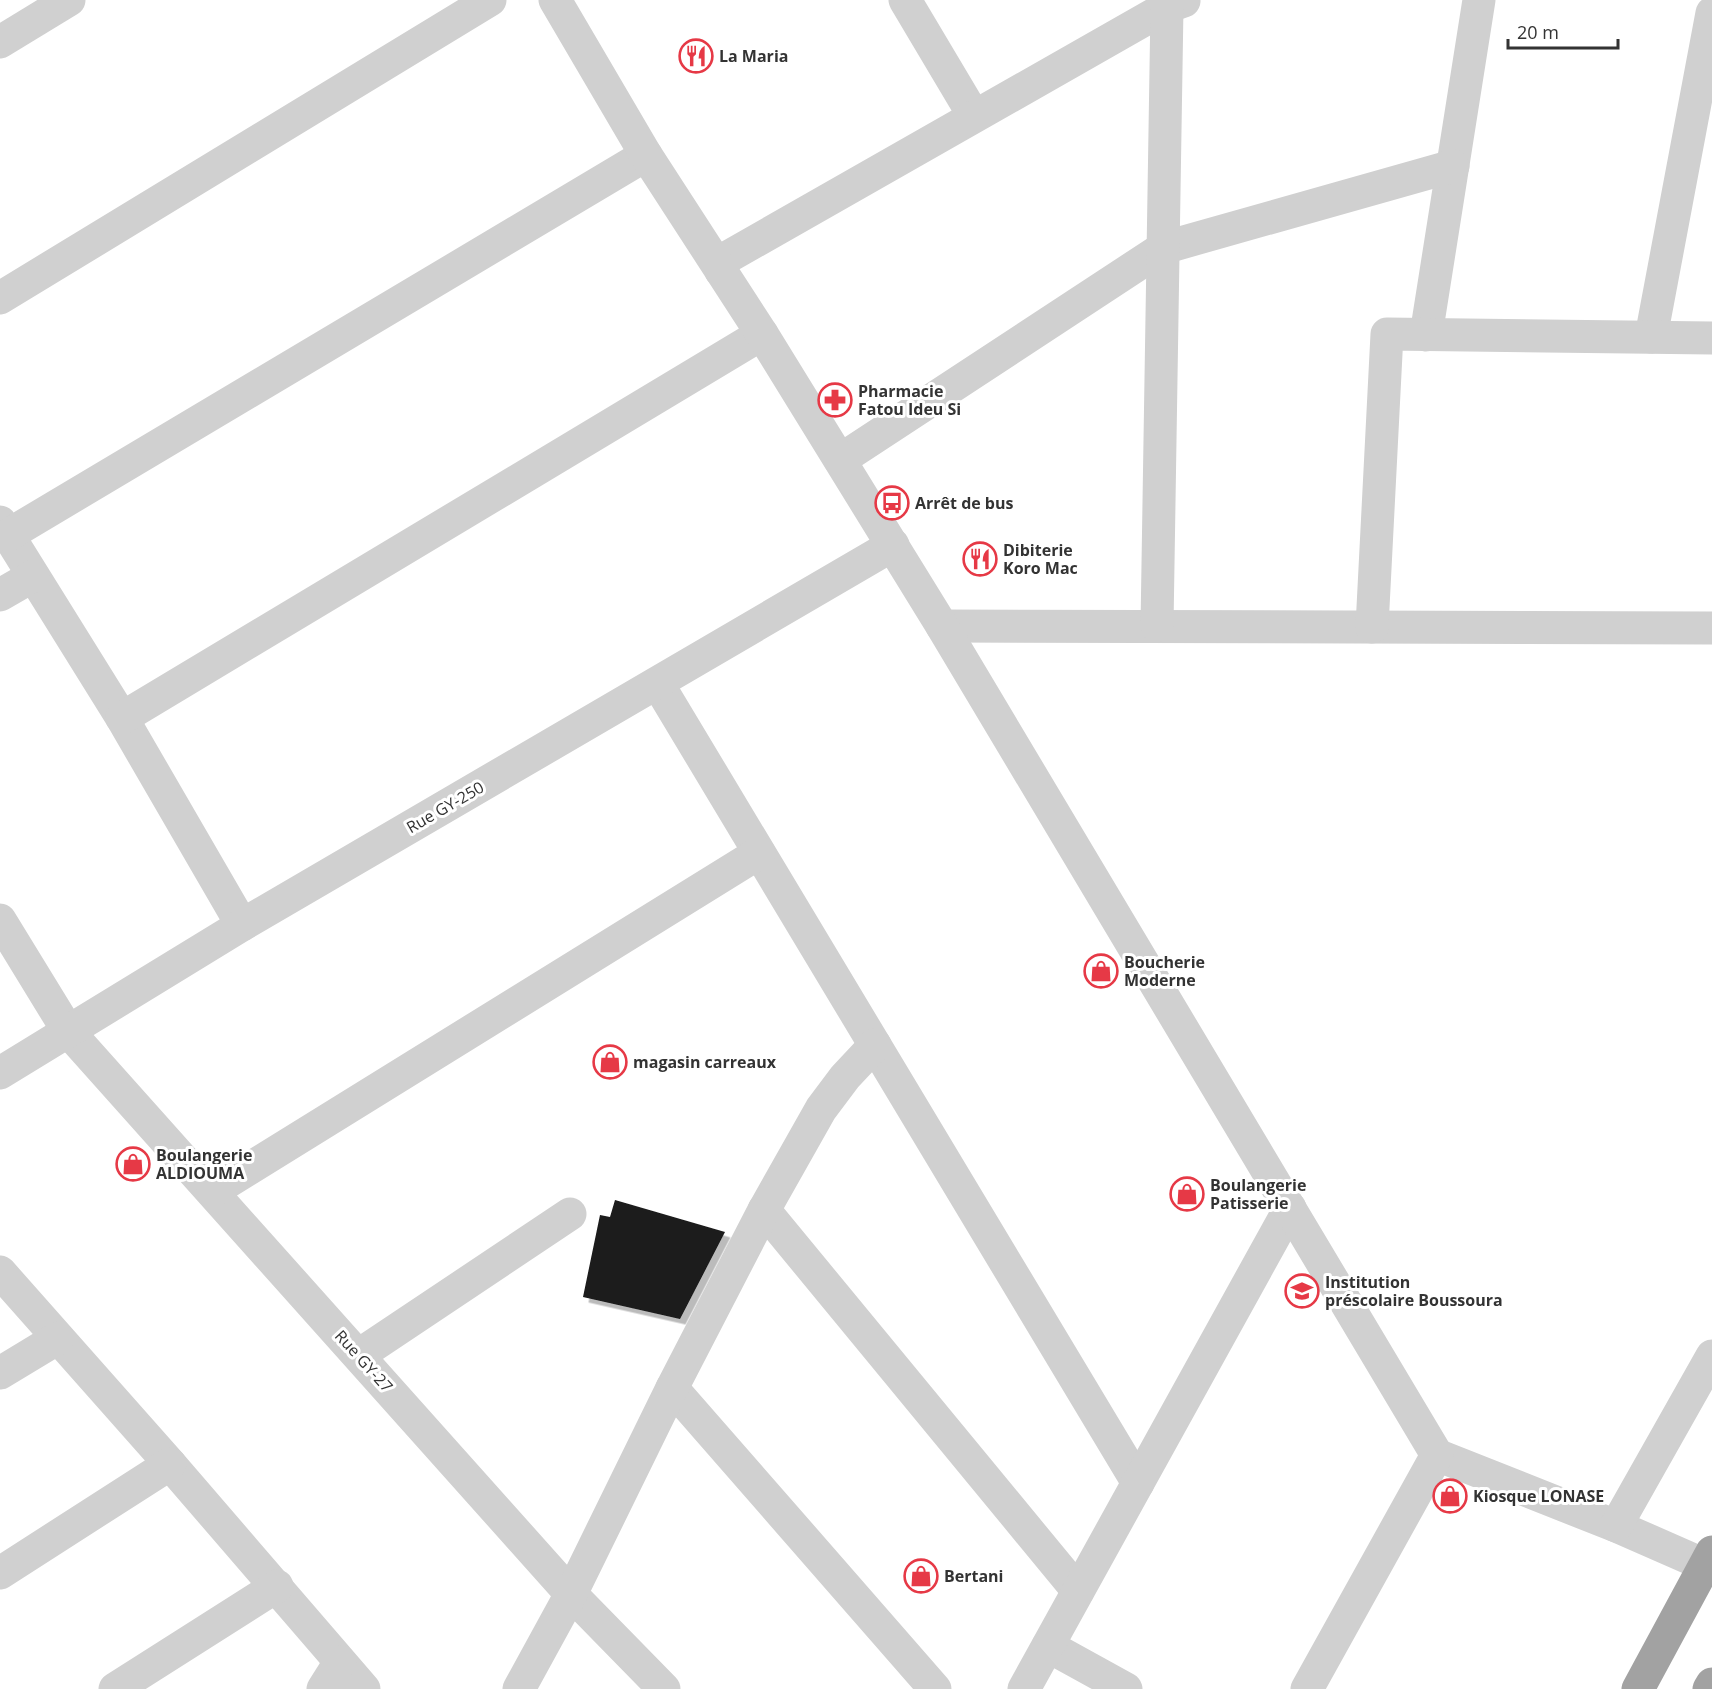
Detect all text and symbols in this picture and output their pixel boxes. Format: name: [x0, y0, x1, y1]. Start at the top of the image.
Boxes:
scale bar: [1508, 12, 1618, 50]
text: 20 m: [1517, 20, 1559, 44]
restaurant icon: La Maria: [678, 38, 714, 74]
place label: La Maria: [719, 45, 788, 67]
place label: Pharmacie Fatou Ideu Si: [858, 380, 961, 420]
pharmacy icon: Pharmacie Fatou Ideu Si: [817, 382, 853, 418]
bus stop icon: Arrêt de bus: [874, 485, 910, 521]
place label: Arrêt de bus: [915, 492, 1014, 514]
place label: Dibiterie Koro Mac: [1003, 539, 1078, 579]
restaurant icon: Dibiterie Koro Mac: [962, 541, 998, 577]
street label: Rue GY-250: [402, 776, 488, 838]
place label: Boucherie Moderne: [1124, 951, 1205, 991]
shop icon: Boucherie Moderne: [1083, 953, 1119, 989]
shop icon: magasin carreaux: [592, 1044, 628, 1080]
place label: magasin carreaux: [633, 1051, 777, 1073]
place label: Boulangerie ALDIOUMA: [156, 1144, 252, 1184]
shop icon: Boulangerie ALDIOUMA: [115, 1146, 151, 1182]
place label: Boulangerie Patisserie: [1210, 1174, 1306, 1214]
shop icon: Boulangerie Patisserie: [1169, 1176, 1205, 1212]
place label: Institution préscolaire Boussoura: [1325, 1271, 1503, 1311]
school or university icon: Institution préscolaire Boussoura: [1284, 1273, 1320, 1309]
street label: Rue GY-27: [330, 1325, 398, 1397]
shop icon: Kiosque LONASE: [1432, 1478, 1468, 1514]
place label: Kiosque LONASE: [1473, 1485, 1604, 1507]
shop icon: Bertani: [903, 1558, 939, 1594]
place label: Bertani: [944, 1565, 1003, 1587]

